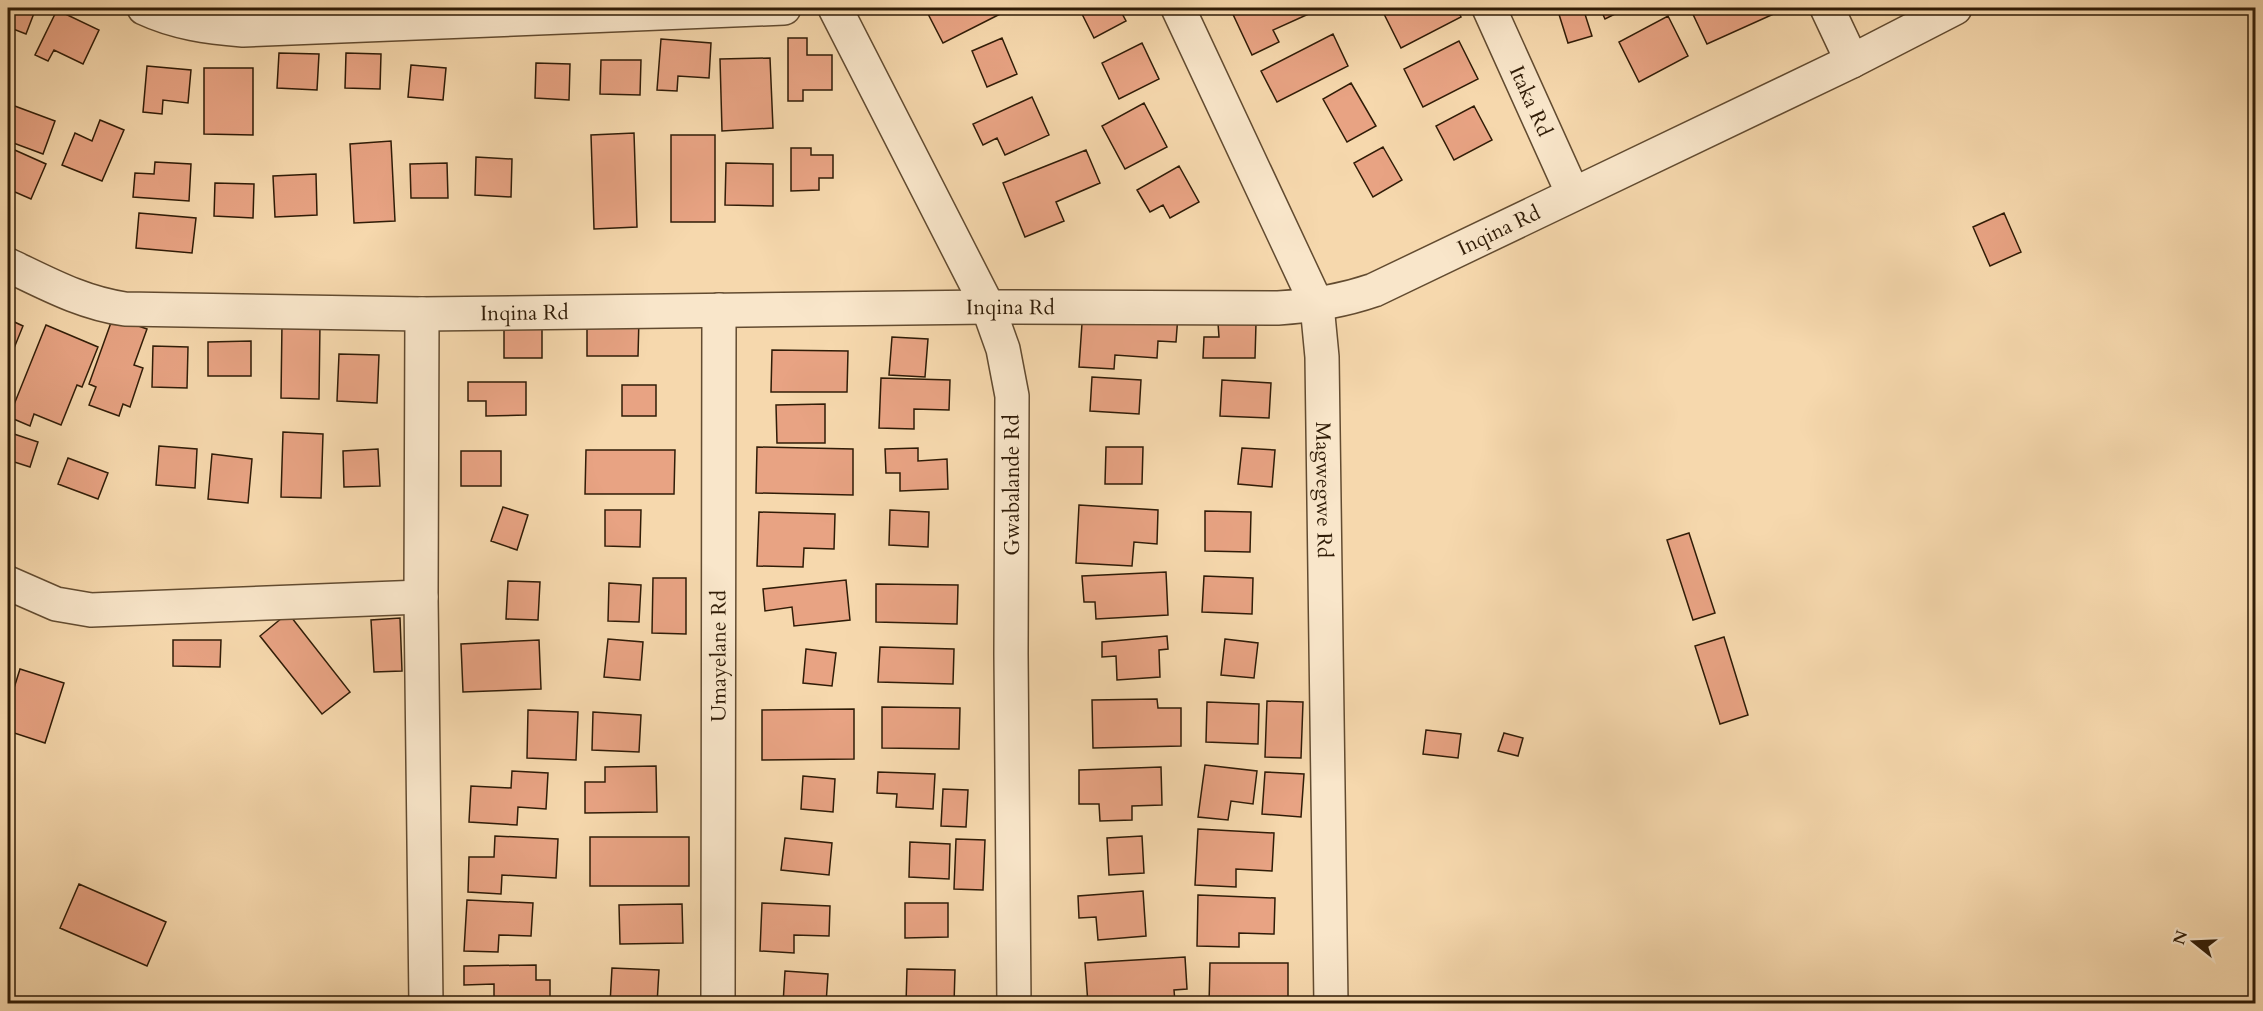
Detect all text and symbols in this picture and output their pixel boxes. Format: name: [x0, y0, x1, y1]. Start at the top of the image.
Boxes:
street label: Itaka Rd: [1502, 61, 1560, 141]
street label: Inqina Rd: [1453, 198, 1545, 262]
street label: Inqina Rd: [966, 292, 1055, 322]
street label: Inqina Rd: [480, 298, 569, 328]
street label: Gwabalande Rd: [998, 414, 1027, 556]
street label: Magwegwe Rd: [1308, 421, 1339, 558]
street label: Umayelane Rd: [704, 590, 733, 722]
north arrow: [2164, 912, 2224, 972]
text: N: [2168, 928, 2193, 948]

